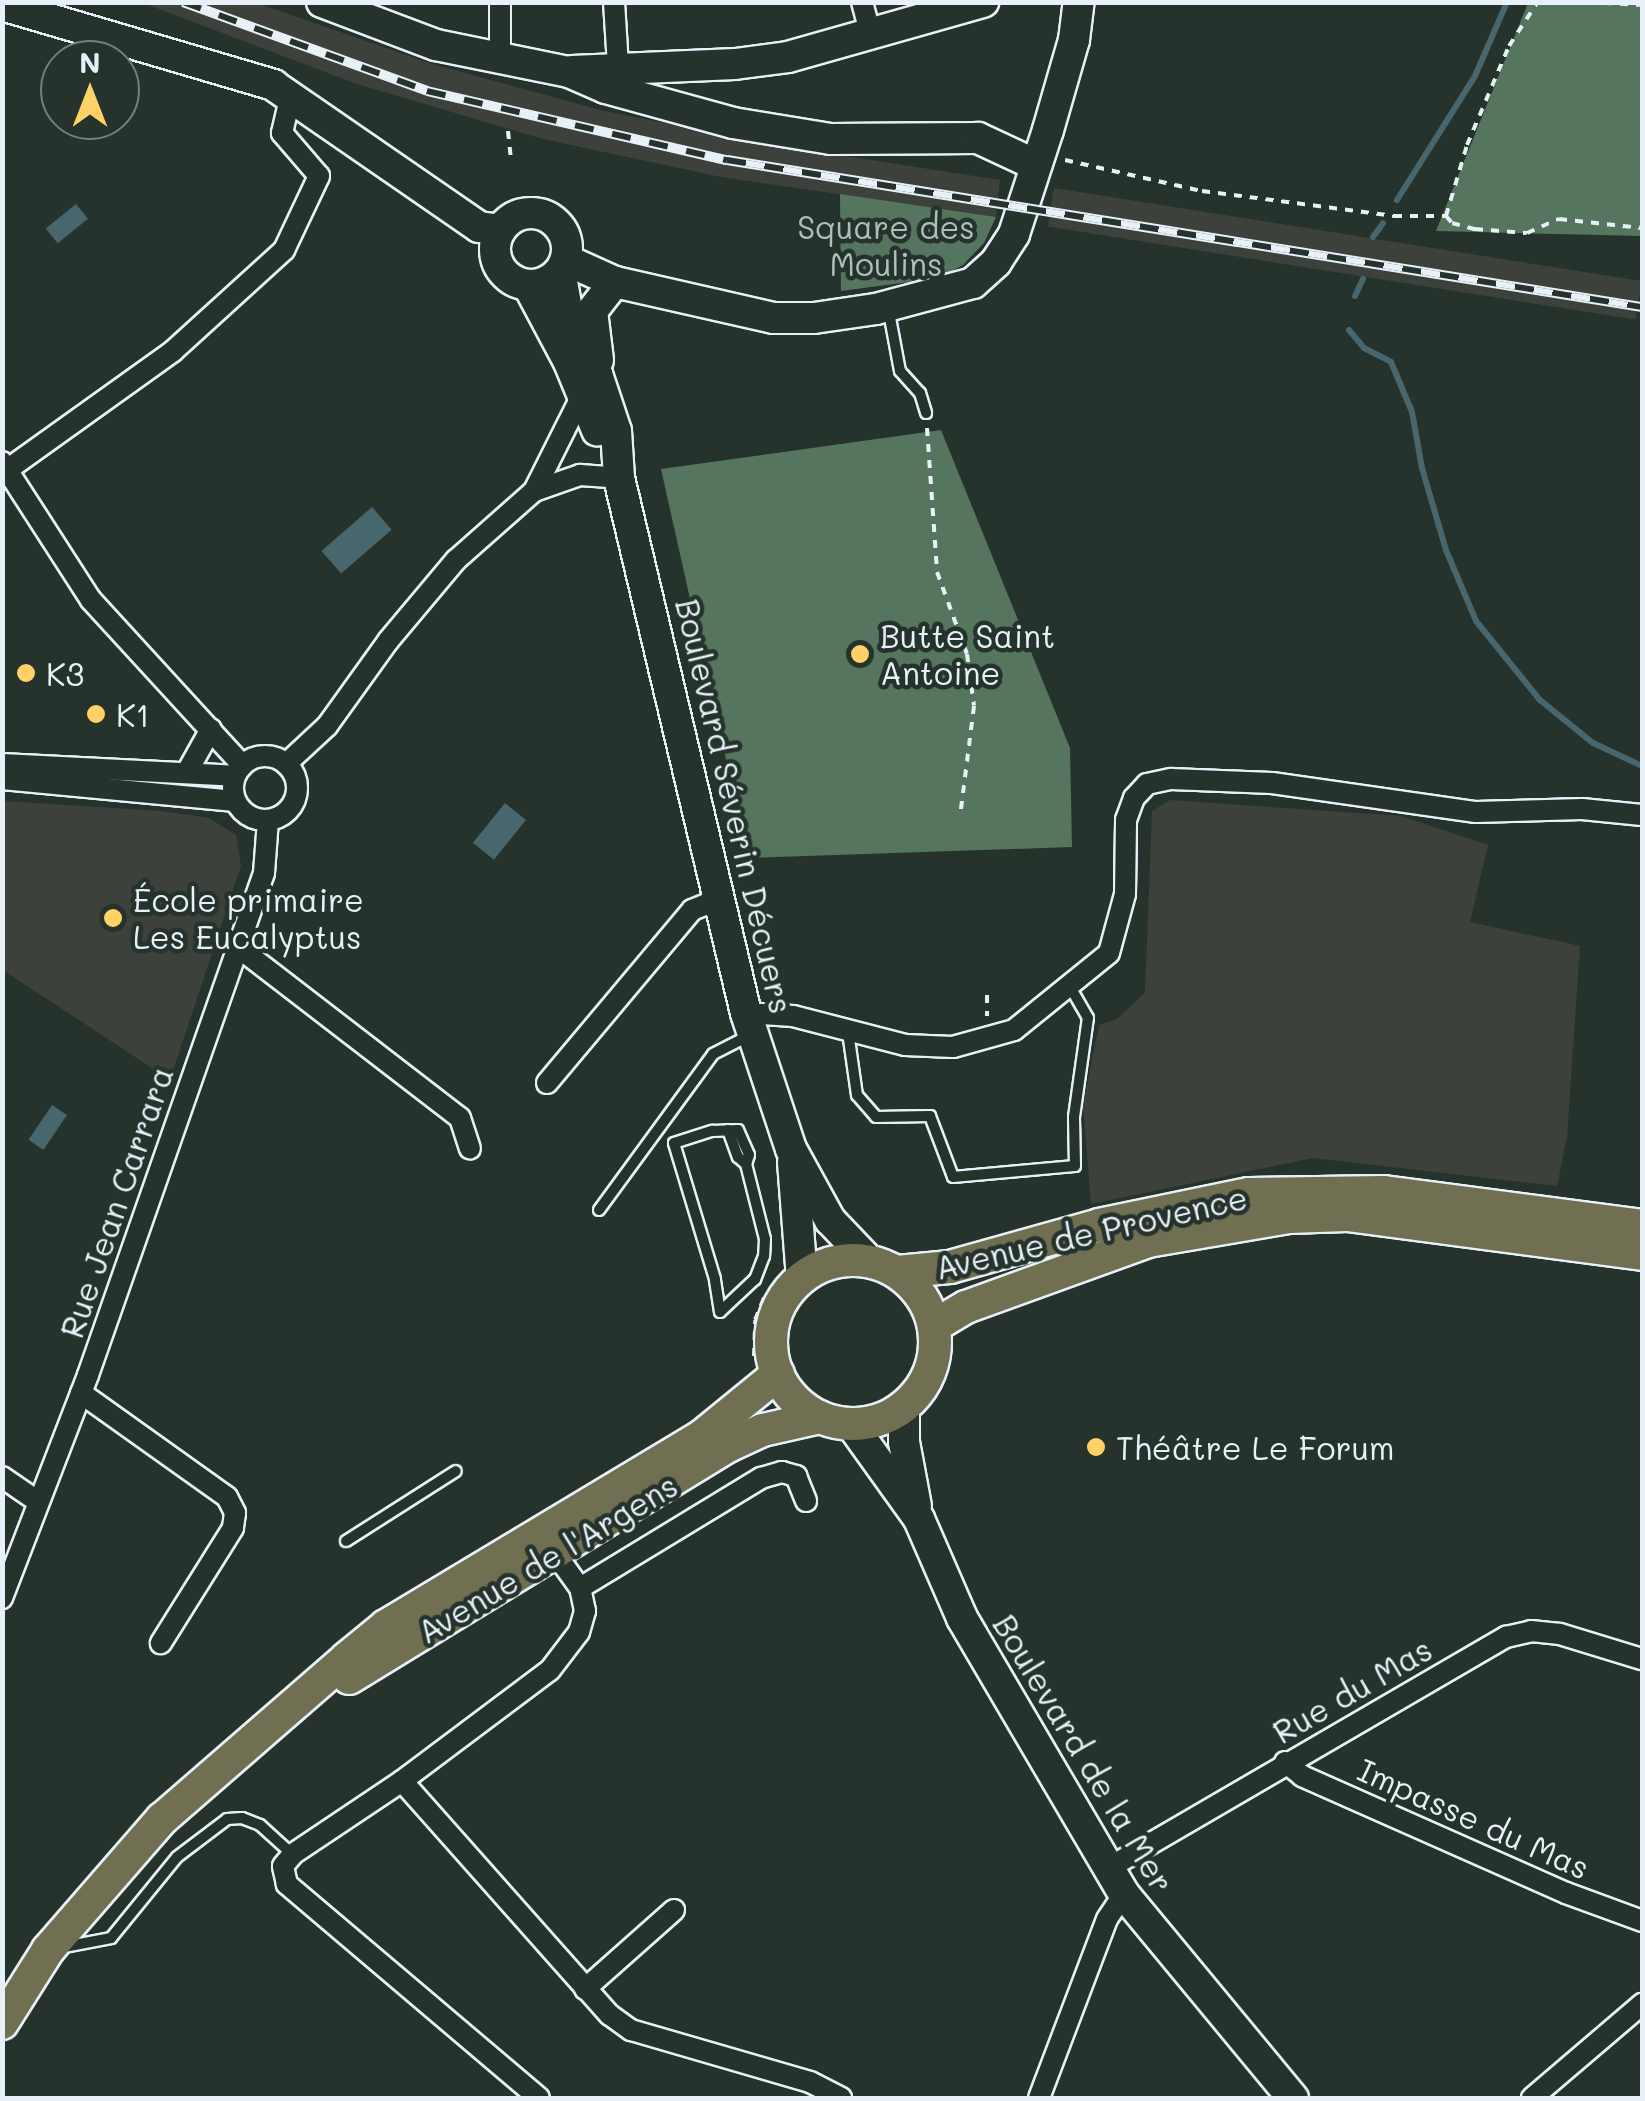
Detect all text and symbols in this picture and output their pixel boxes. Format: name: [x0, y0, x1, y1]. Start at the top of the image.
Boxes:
north arrow: [40, 40, 140, 140]
text: N: [79, 44, 101, 80]
park label: Square des Moulins: [797, 208, 975, 283]
street label: Boulevard Séverin Décuers: [669, 595, 801, 1017]
place label: Butte Saint Antoine: [880, 617, 1055, 692]
marker: Butte Saint Antoine: [849, 643, 871, 665]
place label: K3: [46, 654, 84, 692]
marker: K3: [15, 662, 37, 684]
place label: K1: [116, 695, 150, 733]
marker: K1: [85, 703, 107, 725]
place label: École primaire Les Eucalyptus: [133, 881, 364, 956]
marker: École primaire Les Eucalyptus: [102, 907, 124, 929]
street label: Rue Jean Carrara: [52, 1061, 180, 1343]
street label: Avenue de Provence: [931, 1177, 1251, 1287]
place label: Théâtre Le Forum: [1116, 1428, 1395, 1466]
marker: Théâtre Le Forum: [1085, 1436, 1107, 1458]
street label: Avenue de l'Argens: [410, 1465, 684, 1651]
street label: Boulevard de la Mer: [986, 1607, 1182, 1899]
street label: Rue du Mas: [1266, 1629, 1438, 1751]
street label: Impasse du Mas: [1352, 1750, 1596, 1886]

